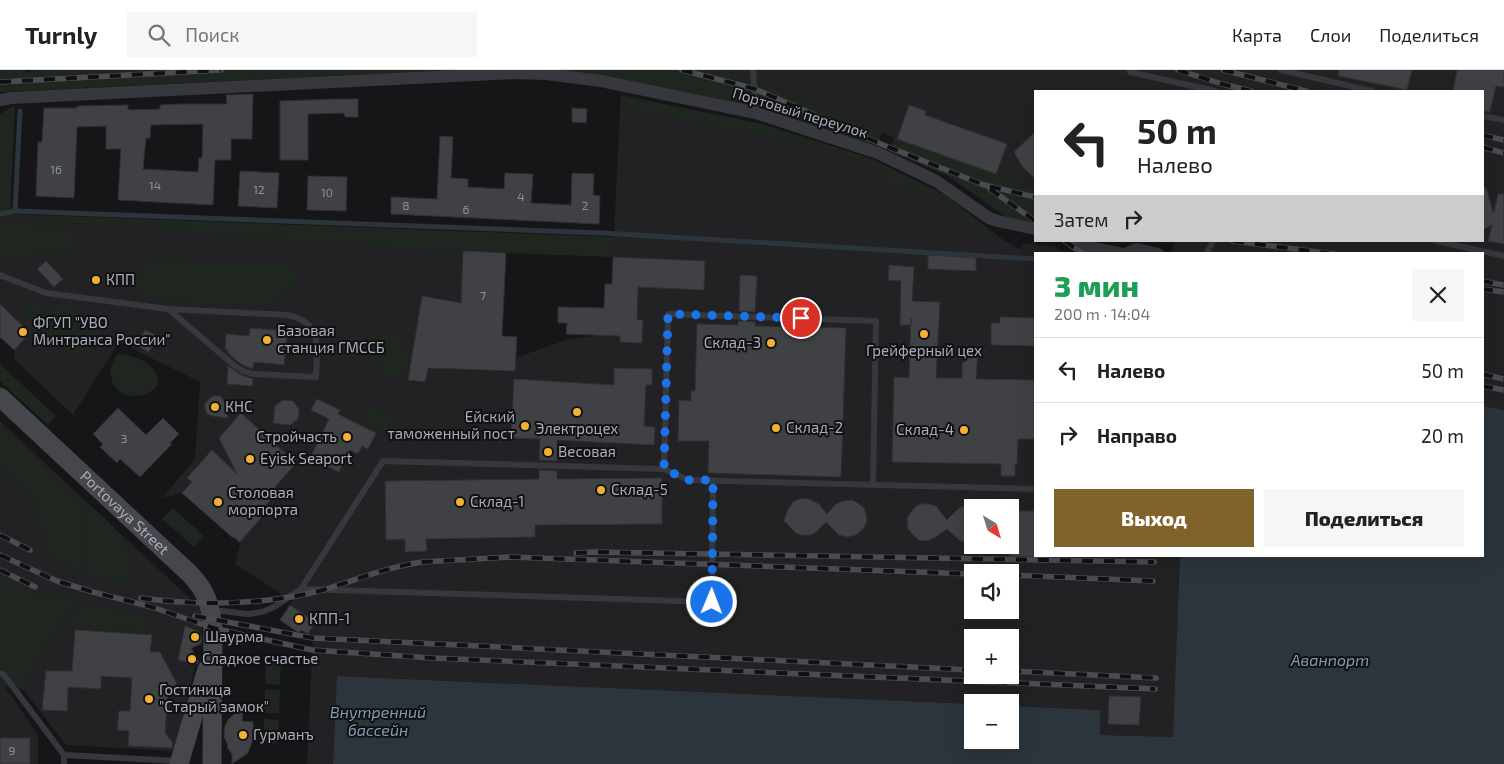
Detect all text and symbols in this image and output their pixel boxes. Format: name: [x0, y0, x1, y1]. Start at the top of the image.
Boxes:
search box: [127, 12, 477, 57]
text: Turnly: [25, 20, 97, 49]
icon: search: [145, 21, 173, 49]
text: Поиск: [185, 23, 240, 46]
text: Карта: [1232, 24, 1282, 46]
text: Слои: [1310, 24, 1351, 46]
text: Поделиться: [1379, 24, 1479, 46]
street label: Портовый переулок: [730, 83, 870, 142]
text: 50 m: [1137, 109, 1217, 151]
icon: left: [1054, 110, 1119, 175]
text: Налево: [1137, 151, 1213, 177]
house number: 16: [50, 162, 62, 176]
house number: 14: [149, 178, 161, 192]
house number: 12: [253, 182, 265, 196]
house number: 10: [321, 185, 333, 199]
house number: 4: [517, 189, 525, 203]
house number: 8: [402, 198, 410, 212]
house number: 2: [582, 198, 589, 212]
house number: 6: [463, 202, 470, 216]
icon: right: [1119, 205, 1147, 233]
text: Затем: [1054, 208, 1109, 231]
text: 3 мин: [1054, 267, 1139, 303]
button: close: [1412, 269, 1464, 321]
place label: КПП: [106, 270, 135, 288]
marker: КПП: [90, 274, 102, 286]
house number: 7: [480, 288, 486, 302]
pin: [780, 297, 822, 339]
icon: arrive: [787, 304, 815, 332]
text: 200 m · 14:04: [1054, 304, 1150, 323]
place label: ФГУП "УВО Минтранса России": [33, 313, 171, 348]
place label: Базовая станция ГМССБ: [277, 321, 385, 356]
marker: ФГУП "УВО Минтранса России": [17, 326, 29, 338]
marker: Грейферный цех: [918, 328, 930, 340]
place label: Склад-3: [704, 333, 761, 351]
marker: Базовая станция ГМССБ: [261, 334, 273, 346]
marker: Склад-3: [765, 337, 777, 349]
place label: Грейферный цех: [866, 341, 982, 359]
icon: left: [1054, 356, 1082, 384]
text: Налево: [1097, 359, 1165, 382]
text: 50 m: [1421, 359, 1464, 382]
place label: КНС: [225, 397, 253, 415]
marker: КНС: [209, 401, 221, 413]
marker: Электроцех: [571, 406, 583, 418]
place label: Ейский таможенный пост: [387, 407, 515, 442]
place label: Склад-2: [786, 418, 843, 436]
place label: Электроцех: [536, 419, 618, 437]
marker: Ейский таможенный пост: [519, 420, 531, 432]
place label: Склад-4: [896, 420, 954, 438]
icon: right: [1054, 421, 1082, 449]
marker: Склад-2: [770, 422, 782, 434]
marker: Склад-4: [958, 424, 970, 436]
text: Направо: [1097, 424, 1177, 447]
text: 20 m: [1421, 424, 1464, 447]
place label: Стройчасть: [256, 427, 337, 445]
house number: 3: [121, 431, 127, 445]
marker: Стройчасть: [341, 431, 353, 443]
place label: Весовая: [558, 442, 616, 460]
marker: Весовая: [542, 446, 554, 458]
place label: Eyisk Seaport: [260, 449, 352, 467]
marker: Eyisk Seaport: [244, 453, 256, 465]
street label: Portovaya Street: [77, 466, 173, 558]
place label: Склад-5: [611, 480, 668, 498]
place label: Столовая морпорта: [228, 483, 298, 518]
marker: Склад-5: [595, 484, 607, 496]
button: Выход: [1054, 489, 1254, 547]
button: Поделиться: [1264, 489, 1464, 547]
place label: Склад-1: [470, 492, 524, 510]
marker: Столовая морпорта: [212, 496, 224, 508]
marker: Склад-1: [454, 496, 466, 508]
north arrow: [964, 499, 1019, 554]
map controls: [964, 499, 1019, 749]
button: sound: [964, 564, 1019, 619]
position arrow: [685, 575, 737, 627]
place label: КПП-1: [309, 609, 350, 627]
marker: КПП-1: [293, 613, 305, 625]
place label: Шаурма: [205, 627, 263, 646]
button: +: [964, 629, 1019, 684]
marker: Шаурма: [189, 631, 201, 643]
place label: Сладкое счастье: [202, 649, 318, 667]
water label: Аванпорт: [1290, 650, 1369, 669]
marker: Сладкое счастье: [186, 653, 198, 665]
place label: Гостиница "Старый замок": [159, 680, 269, 715]
marker: Гостиница "Старый замок": [143, 693, 155, 705]
button: −: [964, 694, 1019, 749]
water label: Внутренний бассейн: [330, 702, 426, 739]
place label: Гурманъ: [253, 725, 314, 744]
marker: Гурманъ: [237, 729, 249, 741]
house number: 9: [9, 743, 16, 757]

